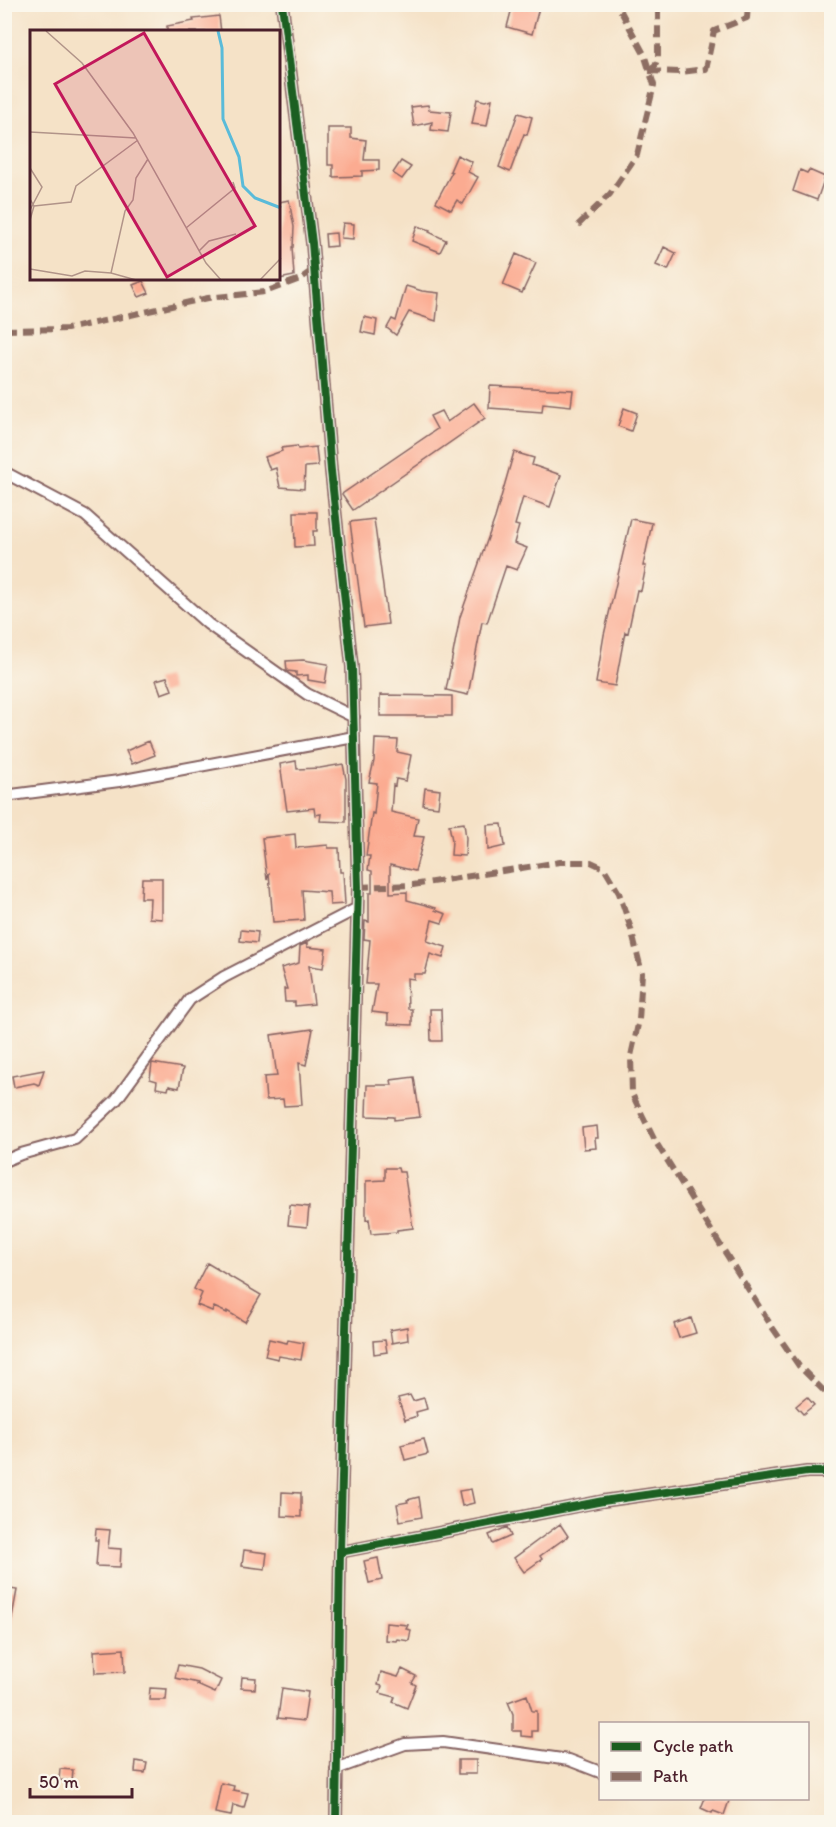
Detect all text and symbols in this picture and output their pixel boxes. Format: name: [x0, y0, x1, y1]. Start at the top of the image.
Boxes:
inset map: [30, 30, 280, 280]
legend: [599, 1722, 809, 1800]
text: Cycle path: [653, 1735, 734, 1757]
scale bar: [30, 1761, 132, 1799]
text: Path: [653, 1765, 688, 1787]
text: 50 m: [39, 1771, 79, 1793]

